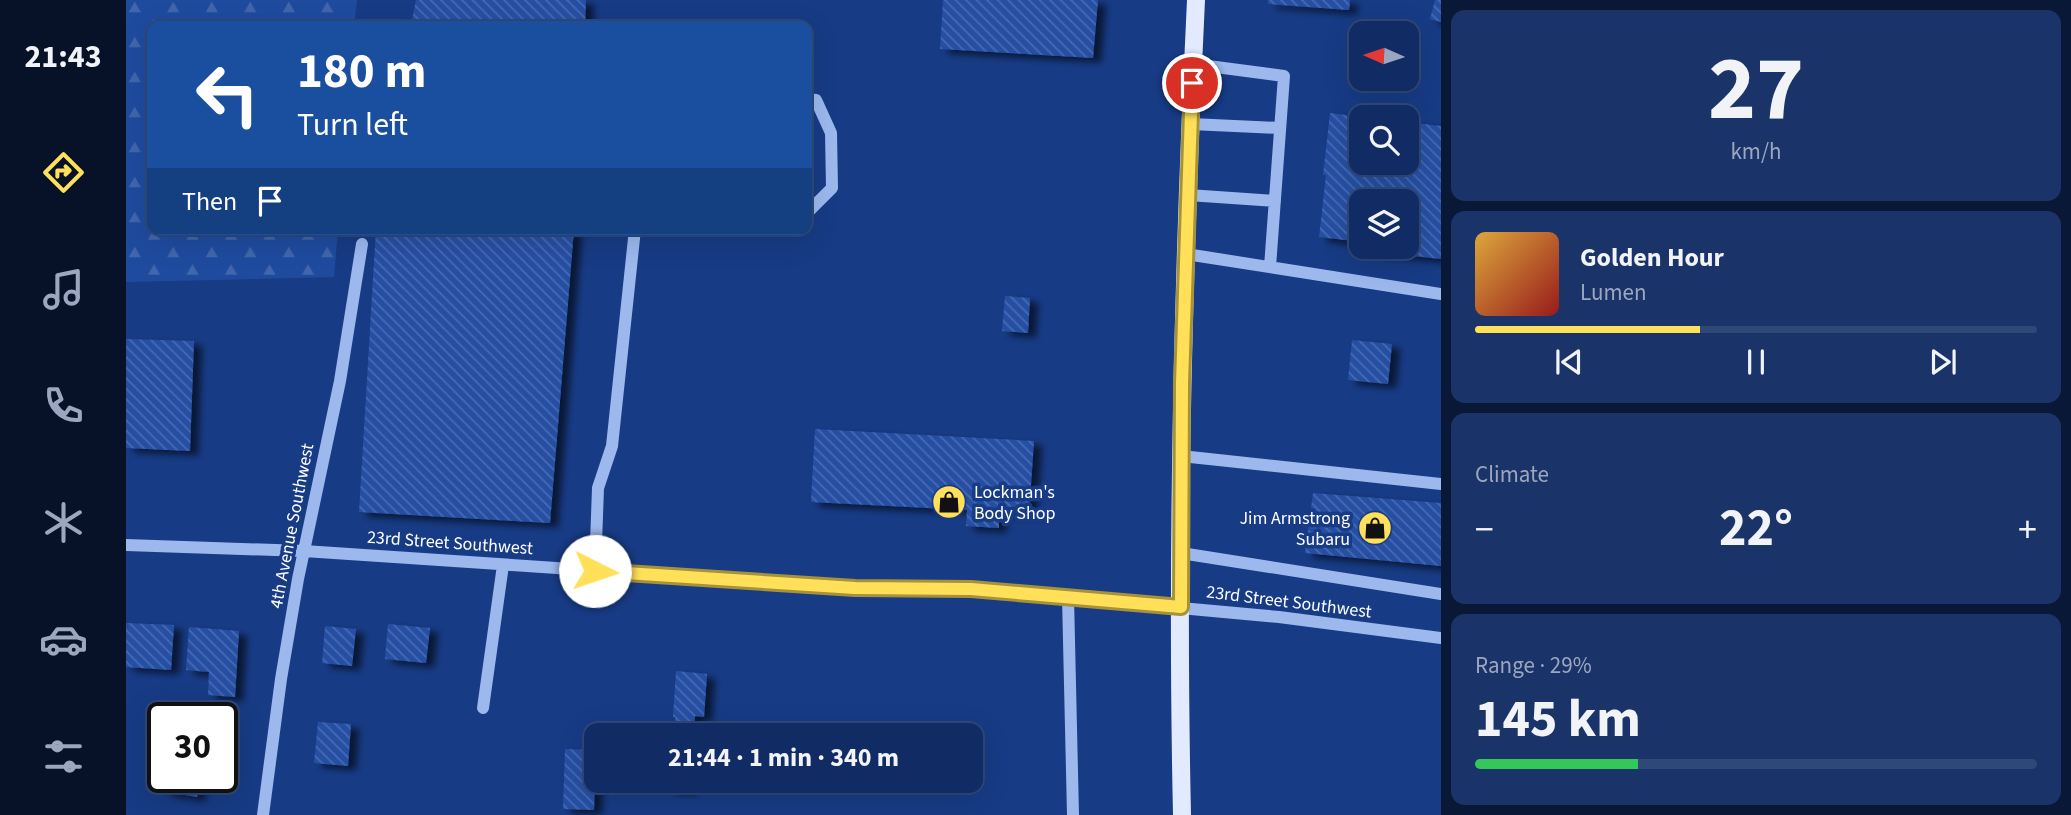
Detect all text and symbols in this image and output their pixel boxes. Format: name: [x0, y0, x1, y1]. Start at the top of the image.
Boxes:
north arrow: [1349, 21, 1419, 91]
map controls: [1349, 21, 1419, 259]
text: 27: [1708, 25, 1804, 154]
text: 21:43: [24, 34, 102, 80]
text: 180 m: [297, 37, 426, 107]
icon: left: [182, 49, 273, 140]
pin: [1162, 53, 1222, 113]
icon: arrive: [1173, 64, 1211, 102]
text: Turn left: [297, 102, 408, 148]
button: search: [1349, 105, 1419, 175]
text: km/h: [1730, 135, 1782, 168]
icon: directions: [39, 148, 88, 197]
icon: arrive: [251, 182, 289, 220]
text: Then: [182, 183, 237, 220]
button: layers: [1349, 189, 1419, 259]
text: Golden Hour: [1580, 239, 1724, 276]
icon: music: [39, 265, 88, 314]
text: Lumen: [1580, 276, 1647, 309]
icon: previous: [1550, 343, 1588, 381]
icon: pause: [1737, 343, 1775, 381]
icon: next: [1924, 343, 1962, 381]
icon: phone: [39, 381, 88, 430]
street label: 4th Avenue Southwest: [264, 441, 320, 611]
text: Climate: [1475, 458, 1549, 491]
place label: Lockman's Body Shop: [974, 480, 1056, 526]
shop icon: Lockman's Body Shop: [930, 483, 968, 521]
text: 22°: [1719, 492, 1793, 566]
icon: climate: [39, 498, 88, 547]
text: −: [1475, 503, 1494, 557]
text: +: [2018, 503, 2037, 557]
place label: Jim Armstrong Subaru: [1239, 506, 1350, 552]
shop icon: Jim Armstrong Subaru: [1356, 509, 1394, 547]
street label: 23rd Street Southwest: [366, 525, 534, 561]
position arrow: [558, 534, 632, 608]
street label: 23rd Street Southwest: [1205, 579, 1373, 625]
icon: car: [39, 615, 88, 664]
text: Range · 29%: [1475, 649, 1592, 682]
text: 145 km: [1475, 683, 1641, 757]
speed limit sign: 30: [147, 702, 238, 793]
icon: filters: [39, 732, 88, 781]
text: 21:44 · 1 min · 340 m: [668, 739, 899, 776]

